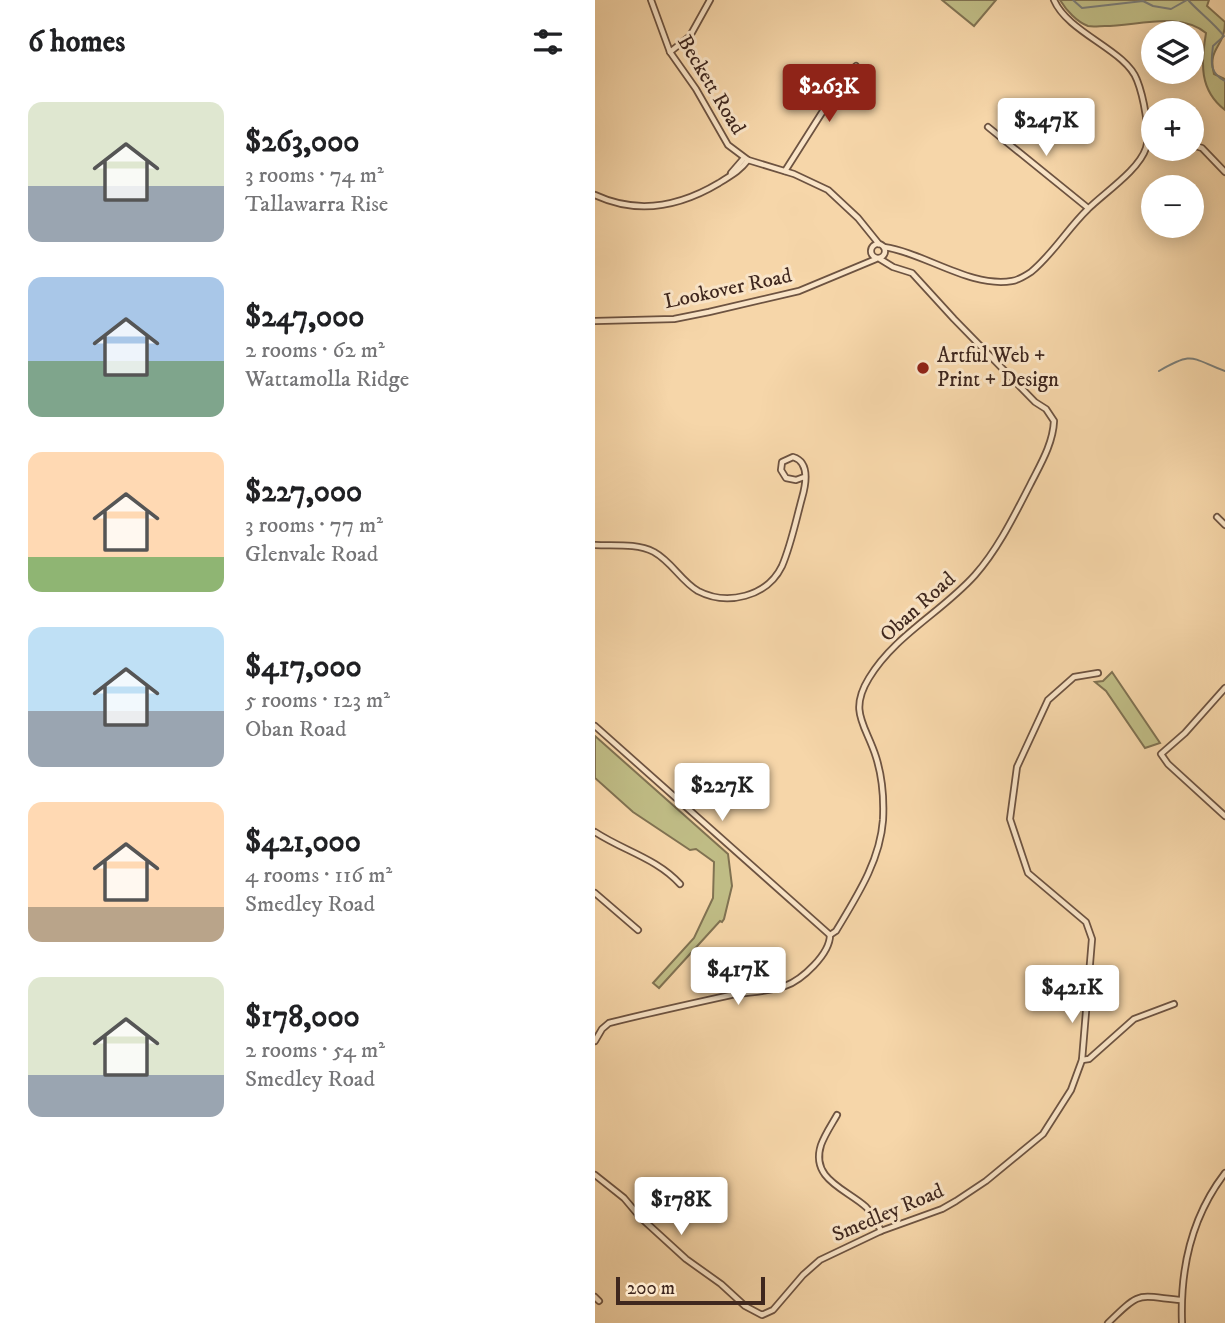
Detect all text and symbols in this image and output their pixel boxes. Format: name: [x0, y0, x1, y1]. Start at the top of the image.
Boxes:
map controls: [1141, 21, 1204, 238]
button: layers: [1141, 21, 1204, 84]
icon: filters: [529, 23, 567, 61]
text: 6 homes: [28, 24, 125, 61]
street label: Beckett Road: [671, 31, 751, 140]
pin: $263K: [780, 64, 878, 124]
text: $263K: [799, 72, 859, 101]
button: +: [1141, 98, 1204, 161]
pin: $247K: [997, 99, 1095, 158]
text: $247K: [1014, 106, 1078, 135]
text: $263,000: [245, 124, 359, 161]
icon: home: [84, 130, 168, 214]
text: 3 rooms · 74 m²: [245, 161, 384, 190]
button: −: [1141, 175, 1204, 238]
text: Tallawarra Rise: [245, 190, 388, 219]
street label: Lookover Road: [662, 263, 795, 315]
text: $247,000: [245, 299, 365, 336]
icon: home: [84, 305, 168, 389]
text: 2 rooms · 62 m²: [245, 336, 385, 365]
place label: Artful Web + Print + Design: [937, 343, 1059, 393]
marker: Artful Web + Print + Design: [915, 360, 931, 376]
text: Wattamolla Ridge: [245, 365, 409, 394]
text: $227,000: [245, 474, 362, 511]
icon: home: [84, 480, 168, 564]
text: 3 rooms · 77 m²: [245, 511, 383, 540]
text: Glenvale Road: [245, 540, 378, 569]
street label: Oban Road: [875, 566, 961, 648]
text: $417,000: [245, 649, 362, 686]
icon: home: [84, 655, 168, 739]
text: 5 rooms · 123 m²: [245, 686, 390, 715]
text: Oban Road: [245, 715, 346, 744]
pin: $227K: [673, 764, 771, 823]
text: $227K: [691, 771, 753, 800]
text: $421,000: [245, 824, 361, 861]
icon: home: [84, 830, 168, 914]
text: 4 rooms · 116 m²: [245, 861, 392, 890]
text: Smedley Road: [245, 890, 375, 919]
pin: $417K: [689, 948, 787, 1007]
text: $417K: [707, 955, 769, 984]
pin: $421K: [1023, 965, 1121, 1025]
text: $421K: [1041, 973, 1103, 1002]
text: $178,000: [245, 999, 360, 1036]
icon: home: [84, 1005, 168, 1089]
text: 2 rooms · 54 m²: [245, 1036, 385, 1065]
text: Smedley Road: [245, 1065, 375, 1094]
pin: $178K: [632, 1178, 730, 1237]
street label: Smedley Road: [828, 1178, 948, 1248]
text: $178K: [651, 1185, 711, 1214]
scale bar: [616, 1274, 765, 1306]
text: 200 m: [627, 1277, 675, 1300]

